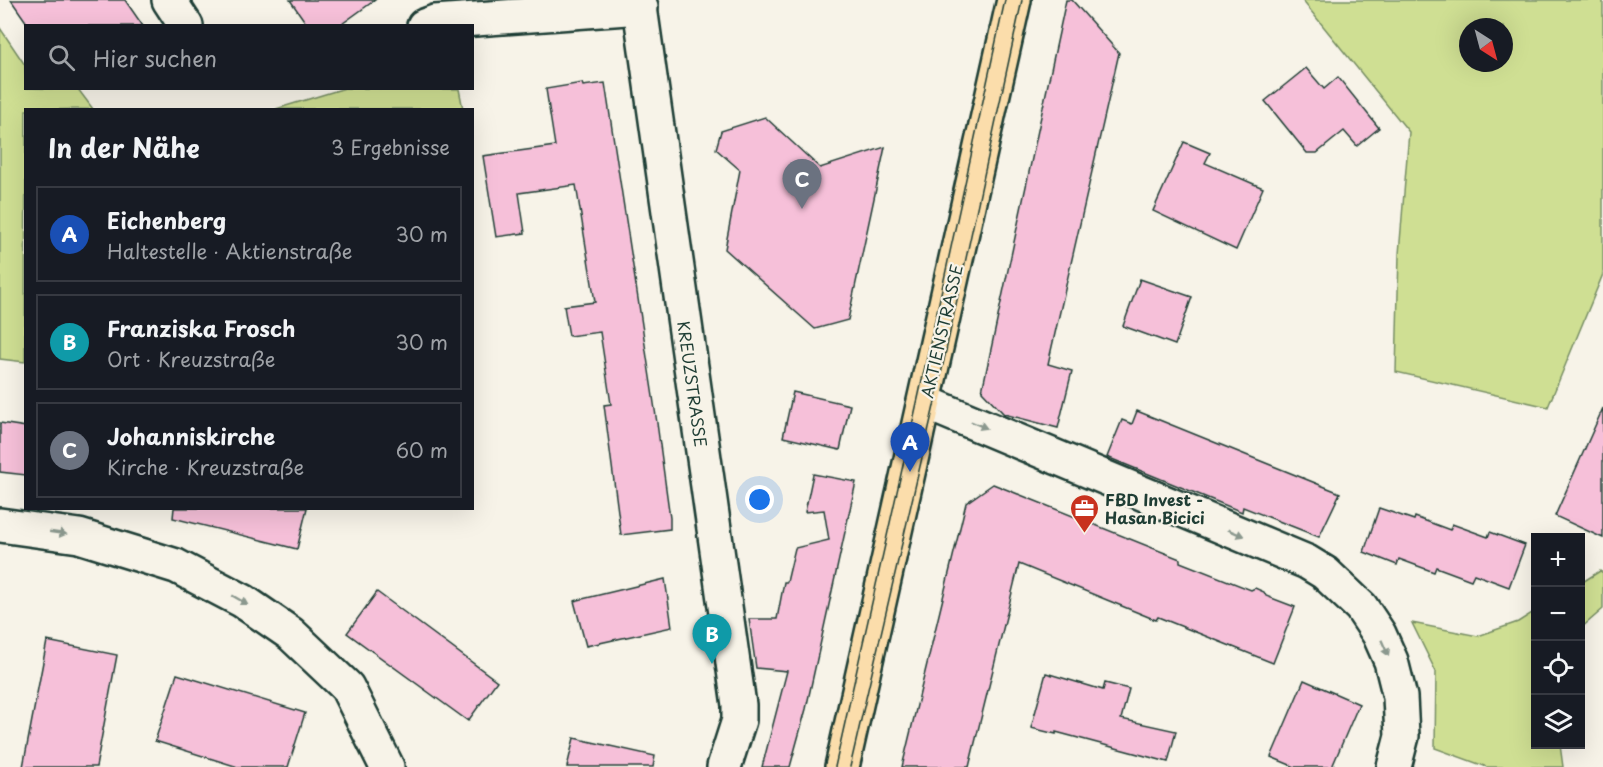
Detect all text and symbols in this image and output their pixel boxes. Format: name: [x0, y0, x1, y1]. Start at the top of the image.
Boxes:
north arrow: [1459, 18, 1513, 72]
search box: [24, 24, 474, 90]
icon: search: [45, 41, 78, 74]
text: Hier suchen: [93, 41, 217, 74]
text: In der Nähe: [48, 128, 200, 167]
text: 3 Ergebnisse: [331, 132, 450, 162]
pin: C: [782, 160, 822, 209]
text: Eichenberg: [107, 203, 226, 236]
text: A: [62, 219, 77, 249]
text: 30 m: [395, 219, 448, 249]
text: Haltestelle · Aktienstraße: [107, 236, 352, 266]
street label: AKTIENSTRASSE: [914, 262, 968, 400]
text: Franziska Frosch: [107, 311, 296, 344]
street label: KREUZSTRASSE: [672, 319, 714, 449]
text: B: [63, 327, 76, 357]
text: 30 m: [395, 327, 448, 357]
text: Ort · Kreuzstraße: [107, 344, 275, 374]
text: Johanniskirche: [107, 419, 275, 452]
one-way arrow: [970, 420, 988, 430]
pin: A: [890, 422, 930, 472]
text: C: [62, 435, 77, 465]
text: 60 m: [396, 435, 448, 465]
text: Kirche · Kreuzstraße: [107, 452, 304, 482]
your location: [745, 485, 774, 514]
place label: FBD Invest - Hasan Bicici: [1105, 487, 1205, 529]
office icon: FBD Invest - Hasan Bicici: [1068, 492, 1100, 534]
one-way arrow: [49, 529, 68, 538]
one-way arrow: [1227, 529, 1245, 538]
map controls: [1531, 533, 1585, 749]
button: +: [1531, 533, 1585, 587]
button: −: [1531, 587, 1585, 641]
one-way arrow: [232, 594, 248, 605]
pin: B: [692, 614, 732, 664]
one-way arrow: [1381, 639, 1390, 656]
button: locate: [1531, 641, 1585, 695]
button: layers: [1531, 695, 1585, 749]

